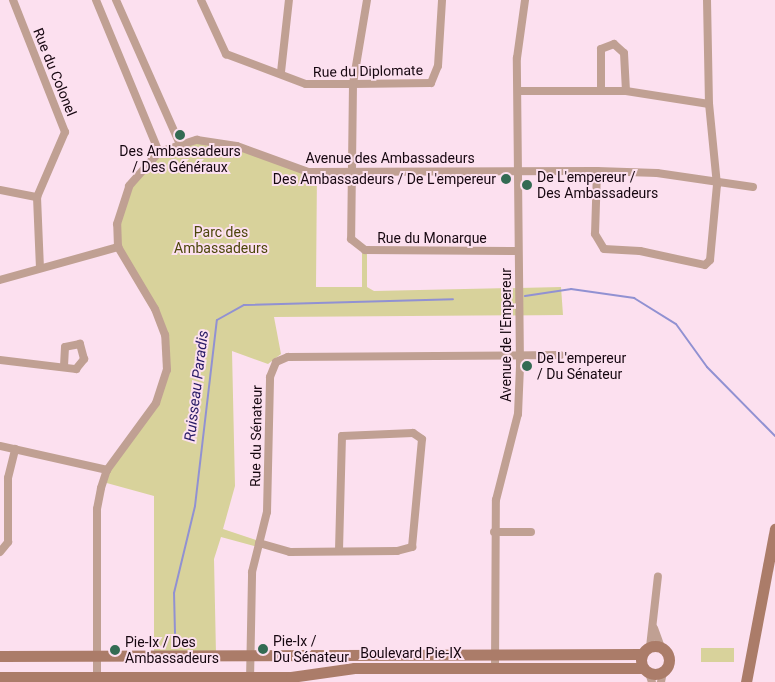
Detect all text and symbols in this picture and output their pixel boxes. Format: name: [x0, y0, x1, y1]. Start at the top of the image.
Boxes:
street label: Rue du Colonel: [30, 26, 80, 118]
street label: Rue du Diplomate: [313, 62, 423, 80]
marker: Des Ambassadeurs / Des Généraux: [174, 129, 186, 141]
place label: Des Ambassadeurs / Des Généraux: [119, 143, 241, 176]
street label: Avenue des Ambassadeurs: [305, 150, 475, 166]
place label: De L'empereur / Des Ambassadeurs: [537, 169, 658, 202]
place label: Des Ambassadeurs / De L'empereur: [273, 171, 496, 187]
marker: Des Ambassadeurs / De L'empereur: [500, 173, 512, 185]
marker: De L'empereur / Des Ambassadeurs: [521, 179, 533, 191]
park label: Parc des Ambassadeurs: [174, 224, 268, 256]
street label: Rue du Monarque: [377, 230, 487, 246]
street label: Avenue de l'Empereur: [498, 268, 514, 402]
water label: Ruisseau Paradis: [181, 329, 213, 443]
place label: De L'empereur / Du Sénateur: [537, 350, 626, 382]
marker: De L'empereur / Du Sénateur: [521, 360, 533, 372]
street label: Rue du Sénateur: [247, 385, 265, 487]
place label: Pie-Ix / Du Sénateur: [273, 633, 349, 666]
place label: Pie-Ix / Des Ambassadeurs: [125, 634, 219, 666]
marker: Pie-Ix / Du Sénateur: [257, 643, 269, 655]
marker: Pie-Ix / Des Ambassadeurs: [109, 644, 121, 656]
street label: Boulevard Pie-IX: [360, 645, 462, 661]

